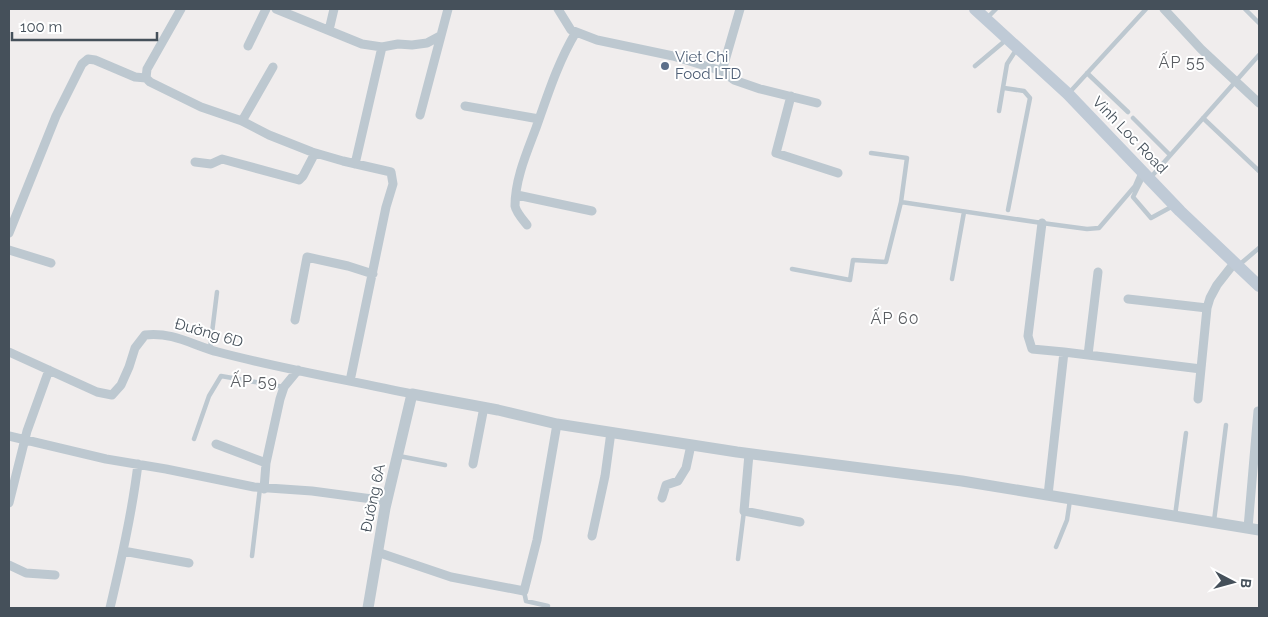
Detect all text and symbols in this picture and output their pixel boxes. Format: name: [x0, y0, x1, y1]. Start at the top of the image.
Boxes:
scale bar: [12, 10, 158, 42]
text: 100 m: [20, 18, 62, 36]
place label: Viet Chi Food LTD: [675, 48, 742, 83]
district label: ẤP 55: [1159, 51, 1205, 72]
marker: Viet Chi Food LTD: [659, 60, 671, 72]
street label: Vinh Loc Road: [1089, 93, 1171, 177]
district label: ẤP 60: [871, 307, 919, 328]
street label: Đường 6D: [173, 315, 246, 351]
district label: ẤP 59: [230, 370, 278, 391]
street label: Đường 6A: [357, 462, 389, 534]
north arrow: [1208, 557, 1258, 607]
text: B: [1237, 578, 1254, 589]

